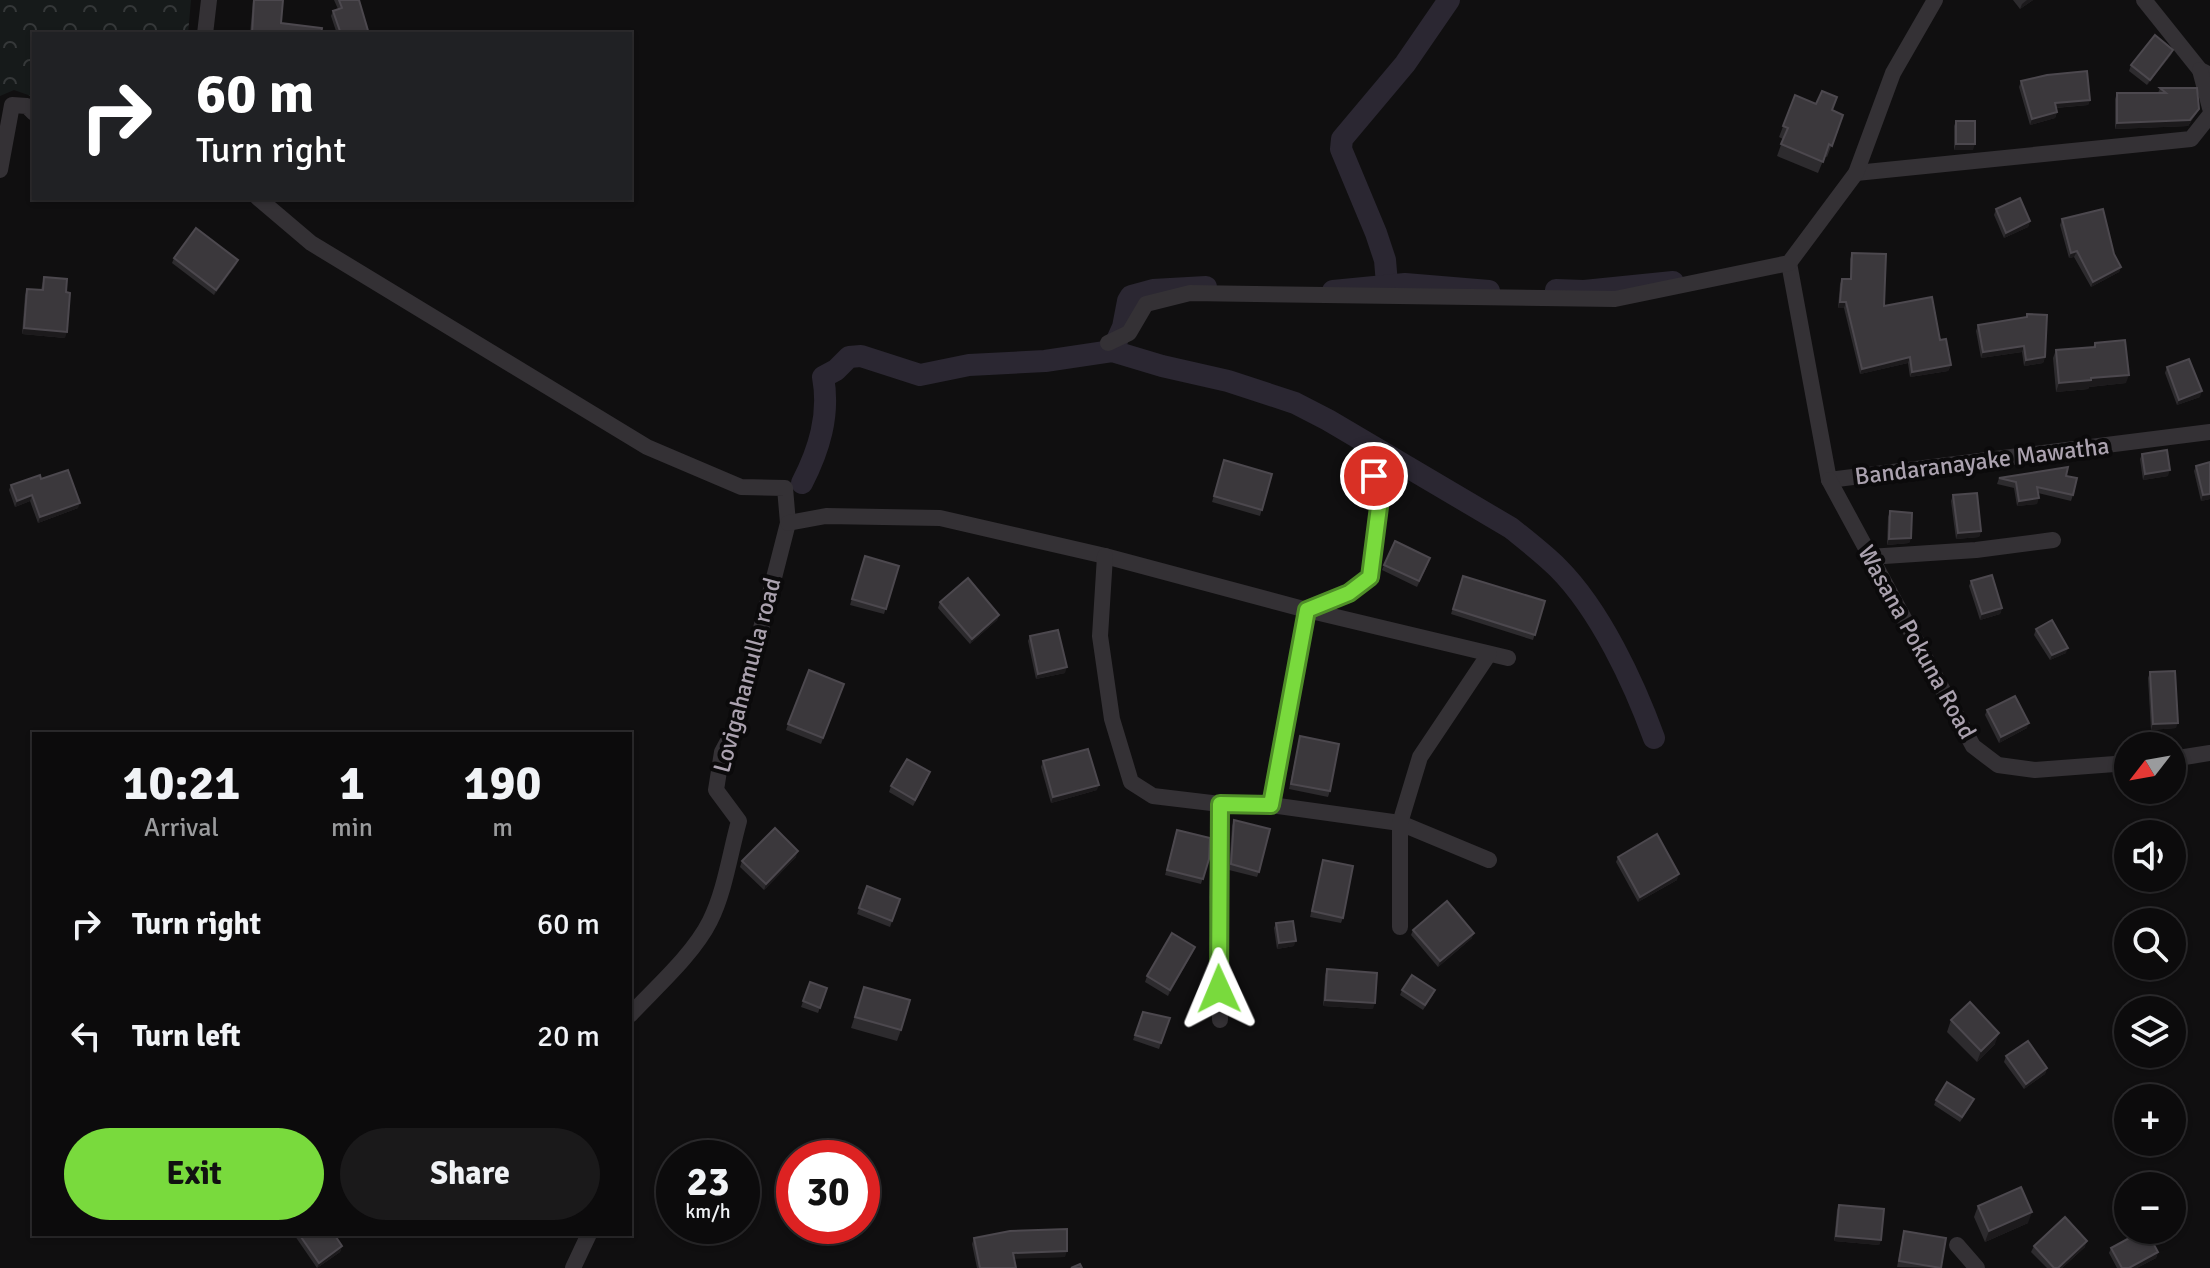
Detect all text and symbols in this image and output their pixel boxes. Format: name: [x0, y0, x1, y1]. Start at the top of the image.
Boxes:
text: 60 m: [196, 59, 314, 128]
icon: right: [64, 64, 168, 168]
text: Turn right: [196, 128, 346, 173]
street label: Bandaranayake Mawatha: [1853, 430, 2111, 492]
pin: [1340, 442, 1408, 510]
icon: arrive: [1352, 454, 1396, 498]
street label: Wasana Pokuna Road: [1851, 540, 1983, 744]
street label: Lovigahamulla road: [707, 574, 787, 776]
north arrow: [2114, 732, 2186, 804]
map controls: [2114, 732, 2186, 1244]
text: 10:21: [123, 754, 240, 813]
text: 1: [339, 754, 365, 813]
text: 190: [464, 754, 541, 813]
text: Arrival: [144, 812, 219, 844]
text: min: [331, 812, 373, 844]
text: m: [492, 812, 513, 844]
button: sound: [2114, 820, 2186, 892]
icon: right: [64, 902, 108, 946]
text: Turn right: [132, 906, 261, 943]
text: 60 m: [537, 906, 600, 943]
button: search: [2114, 908, 2186, 980]
position arrow: [1177, 947, 1261, 1031]
button: layers: [2114, 996, 2186, 1068]
icon: left: [64, 1014, 108, 1058]
text: Turn left: [132, 1018, 241, 1055]
text: 20 m: [537, 1018, 600, 1055]
button: +: [2114, 1084, 2186, 1156]
button: Exit: [64, 1128, 324, 1220]
button: Share: [340, 1128, 600, 1220]
speed limit sign: 30: [776, 1140, 880, 1244]
text: 23: [686, 1157, 730, 1207]
button: −: [2114, 1172, 2186, 1244]
text: km/h: [685, 1199, 731, 1224]

